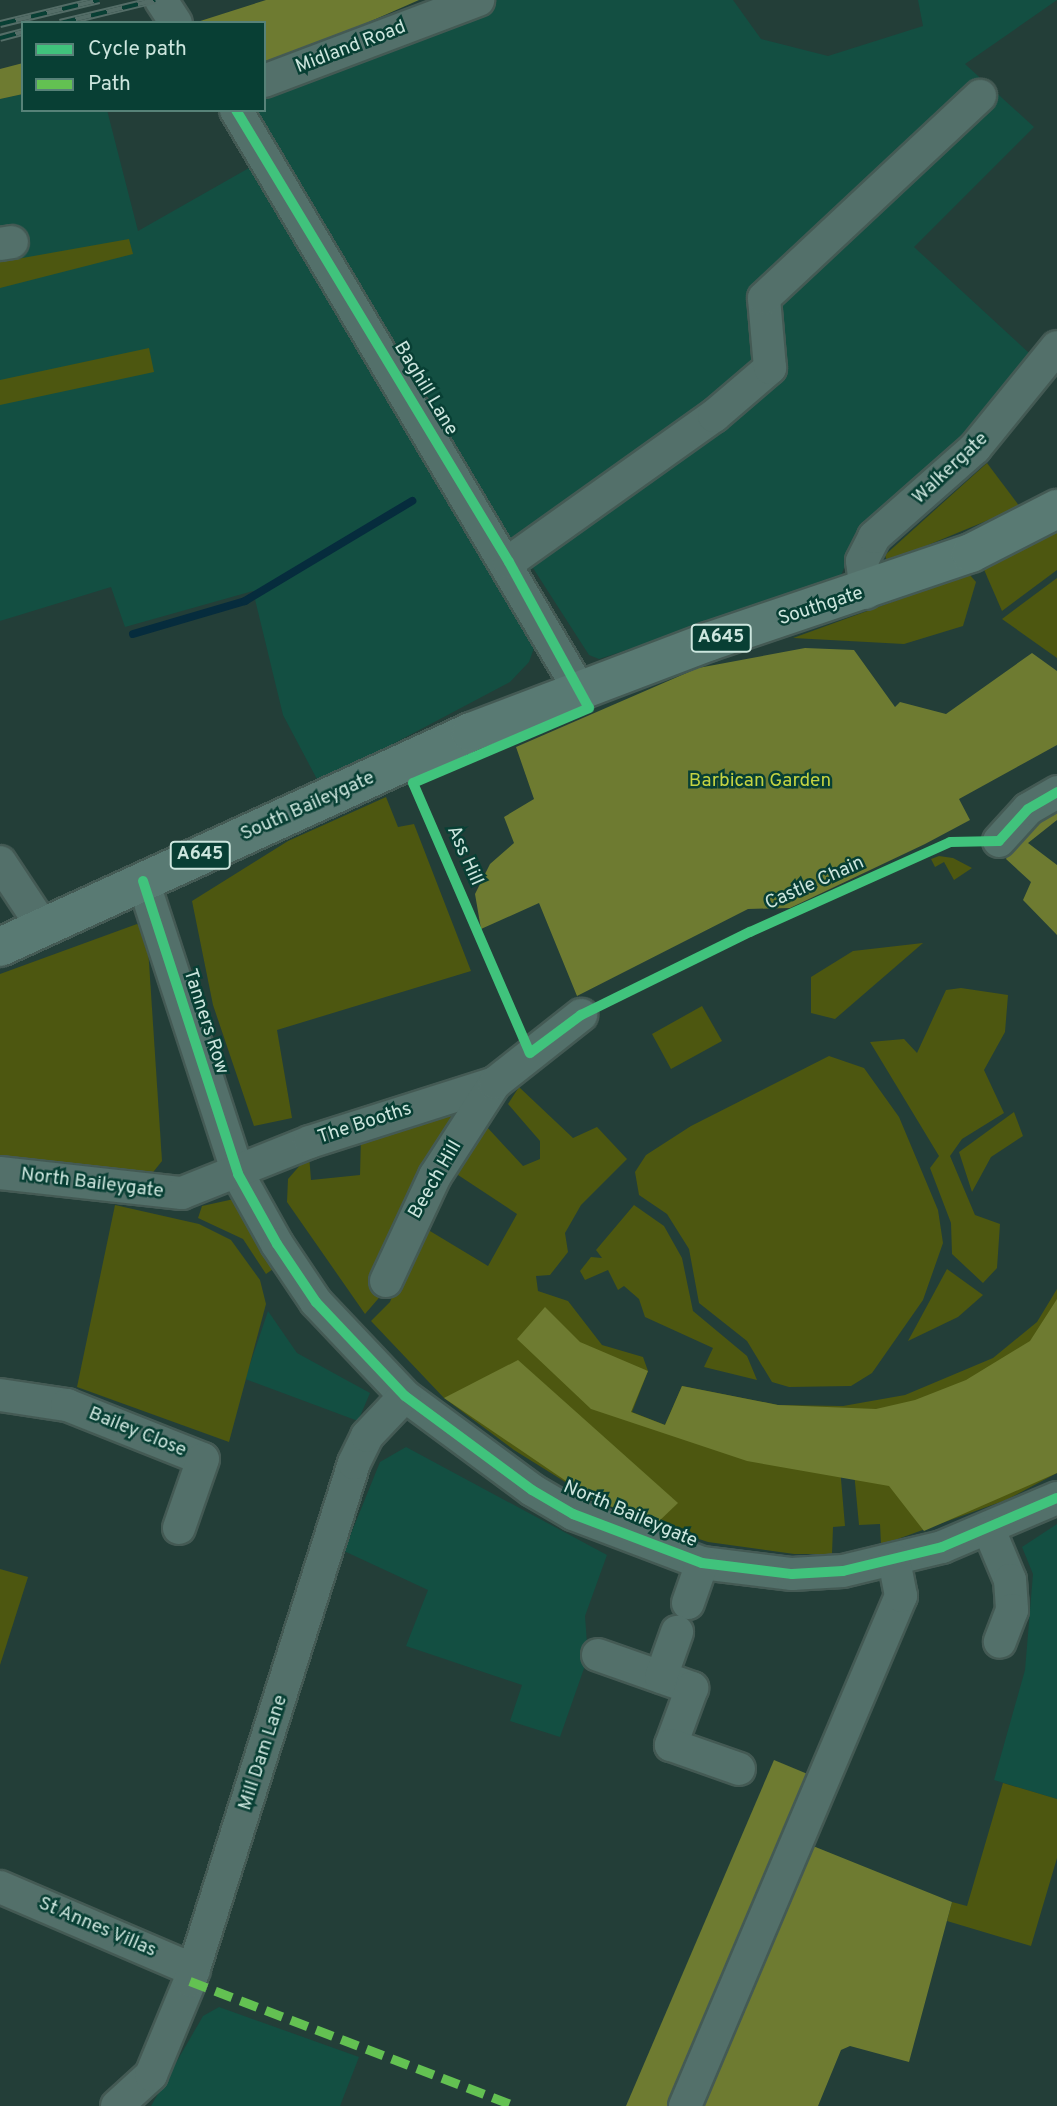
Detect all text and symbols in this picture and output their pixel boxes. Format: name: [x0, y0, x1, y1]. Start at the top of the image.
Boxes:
street label: Midland Road: [293, 17, 409, 79]
legend: [21, 21, 266, 112]
text: Cycle path: [88, 36, 187, 63]
text: Path: [88, 71, 131, 98]
street label: Baghill Lane: [388, 338, 462, 440]
street label: Walkergate: [908, 428, 994, 510]
street label: Southgate: [776, 583, 866, 631]
road number: A645: [690, 624, 752, 652]
street label: South Baileygate: [237, 767, 379, 847]
park label: Barbican Garden: [689, 771, 831, 793]
street label: Ass Hill: [441, 823, 487, 889]
road number: A645: [168, 840, 232, 870]
street label: Castle Chain: [762, 852, 868, 916]
street label: Tanners Row: [177, 967, 233, 1077]
street label: The Booths: [315, 1098, 415, 1150]
street label: Beech Hill: [405, 1137, 467, 1223]
street label: North Baileygate: [19, 1164, 165, 1204]
street label: Bailey Close: [85, 1403, 189, 1463]
street label: North Baileygate: [559, 1476, 701, 1554]
street label: Mill Dam Lane: [235, 1692, 293, 1814]
street label: St Annes Villas: [34, 1893, 160, 1963]

